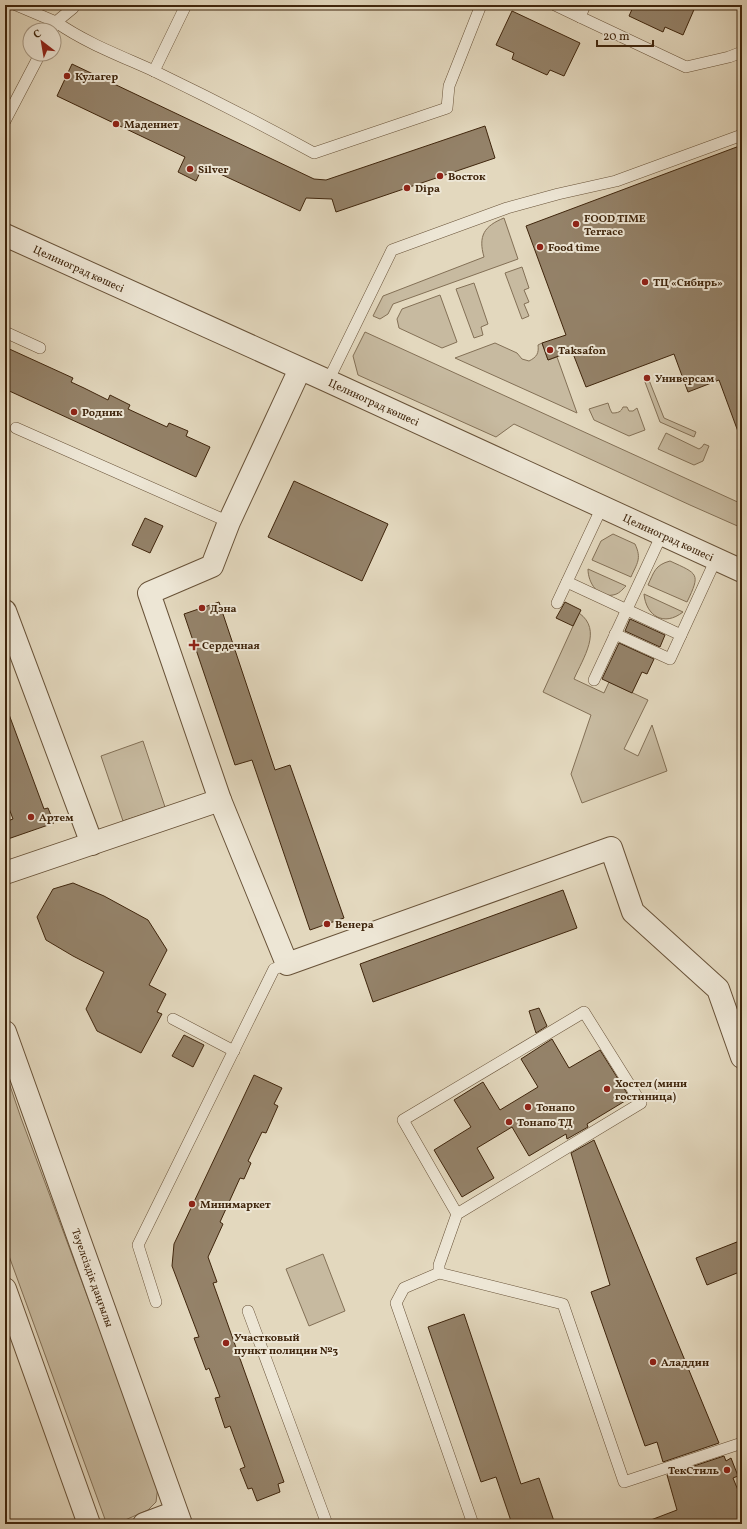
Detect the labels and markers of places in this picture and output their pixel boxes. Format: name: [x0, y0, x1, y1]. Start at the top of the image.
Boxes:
place label: Кулагер: [75, 70, 118, 85]
marker: Кулагер: [62, 71, 72, 81]
place label: Мадениет: [124, 118, 179, 133]
marker: Мадениет: [111, 119, 121, 129]
place label: Silver: [198, 163, 229, 178]
marker: Silver: [185, 164, 195, 174]
place label: Восток: [448, 170, 486, 185]
marker: Восток: [435, 171, 445, 181]
place label: Dipa: [415, 182, 440, 197]
marker: Dipa: [402, 183, 412, 193]
place label: FOOD TIME Terrace: [584, 212, 646, 240]
marker: FOOD TIME Terrace: [571, 219, 581, 229]
place label: Food time: [548, 241, 600, 256]
marker: Food time: [535, 242, 545, 252]
place label: ТЦ «Сибирь»: [653, 276, 723, 291]
marker: ТЦ «Сибирь»: [640, 277, 650, 287]
place label: Taksafon: [558, 344, 606, 359]
marker: Taksafon: [545, 345, 555, 355]
place label: Универсам: [655, 372, 715, 387]
marker: Универсам: [642, 373, 652, 383]
place label: Родник: [82, 406, 123, 421]
marker: Родник: [69, 407, 79, 417]
place label: Дэна: [210, 602, 237, 617]
marker: Дэна: [197, 603, 207, 613]
place label: Сердечная: [202, 639, 260, 654]
marker: Сердечная: [189, 640, 199, 650]
place label: Артем: [39, 811, 74, 826]
marker: Артем: [26, 812, 36, 822]
place label: Венера: [335, 918, 374, 933]
marker: Венера: [322, 919, 332, 929]
place label: Хостел (мини гостиница): [615, 1077, 687, 1105]
marker: Хостел (мини гостиница): [602, 1084, 612, 1094]
place label: Тонапо: [536, 1101, 575, 1116]
marker: Тонапо: [523, 1102, 533, 1112]
place label: Тонапо ТД: [517, 1116, 573, 1131]
marker: Тонапо ТД: [504, 1117, 514, 1127]
place label: Минимаркет: [200, 1198, 271, 1213]
marker: Минимаркет: [187, 1199, 197, 1209]
place label: Участковый пункт полиции №3: [234, 1331, 339, 1359]
marker: Участковый пункт полиции №3: [221, 1338, 231, 1348]
place label: Аладдин: [661, 1356, 709, 1371]
marker: Аладдин: [648, 1357, 658, 1367]
place label: ТекСтиль: [668, 1464, 719, 1479]
marker: ТекСтиль: [722, 1465, 732, 1475]

